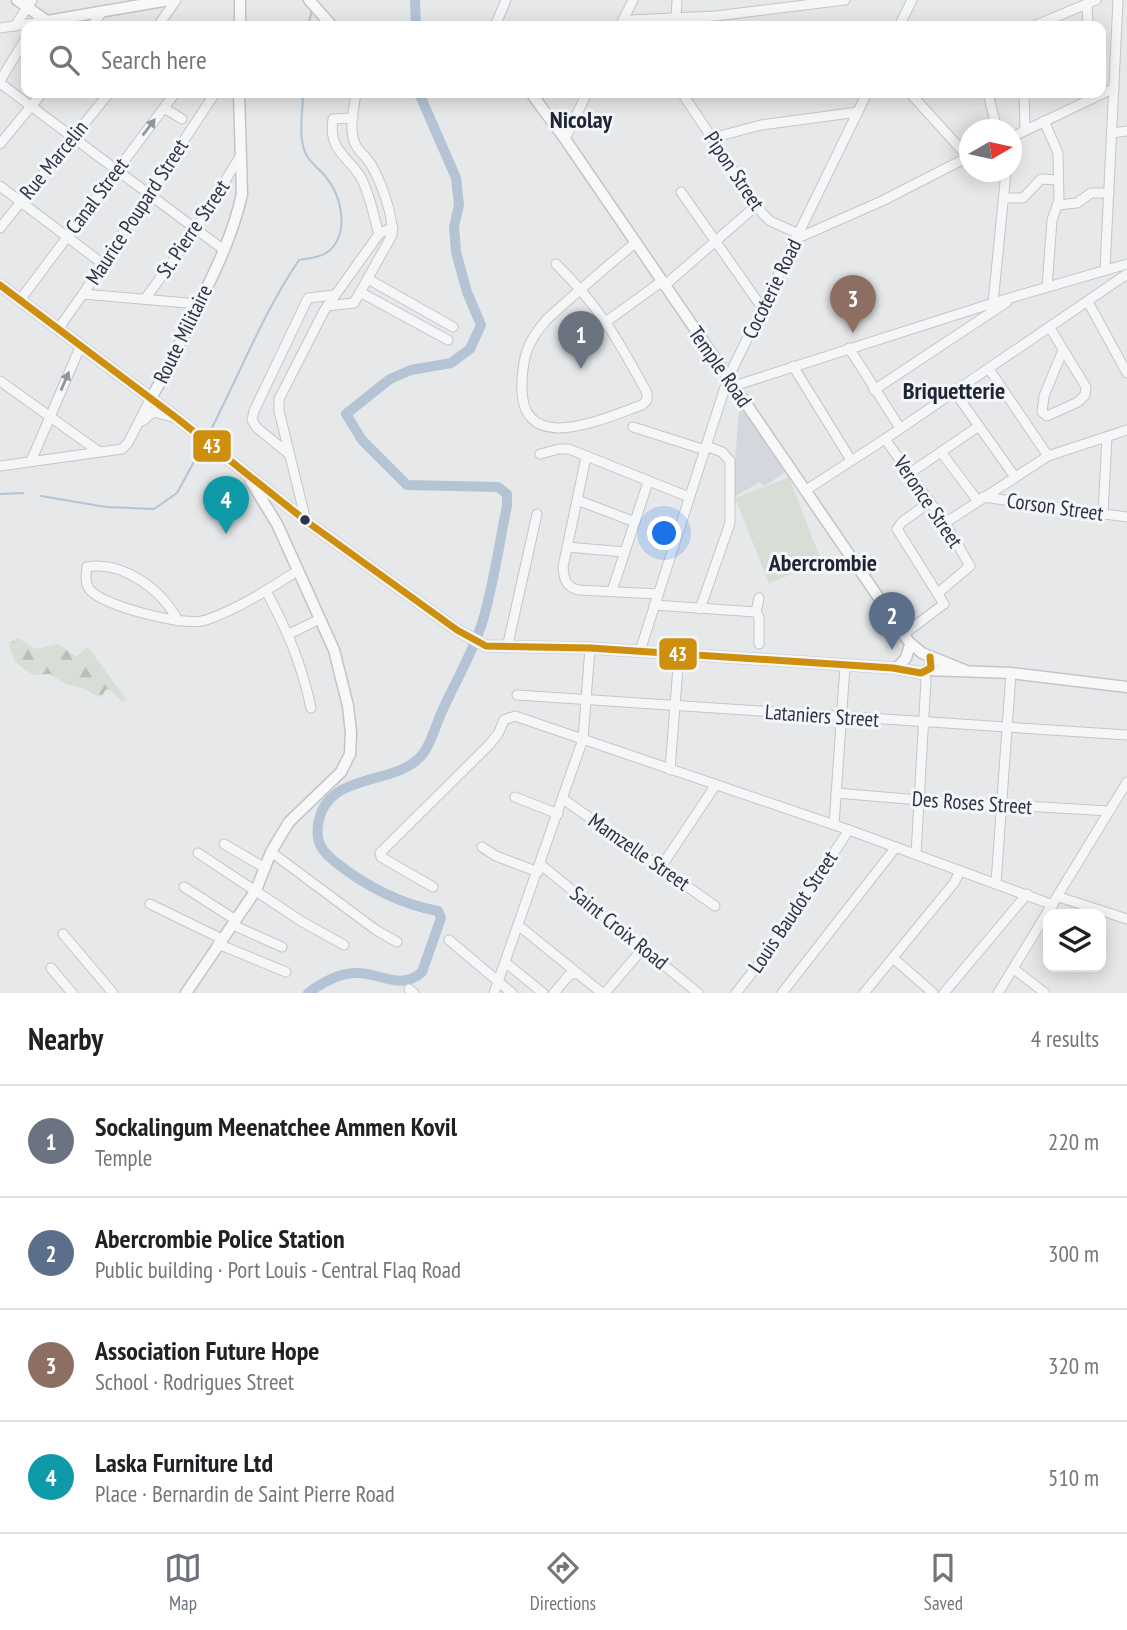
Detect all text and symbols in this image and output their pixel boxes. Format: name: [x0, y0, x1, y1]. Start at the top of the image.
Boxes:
search box: [21, 21, 1106, 98]
icon: search: [45, 41, 83, 79]
text: Search here: [101, 43, 207, 76]
district label: Nicolay: [550, 104, 613, 135]
street label: Rue Marcelin: [13, 115, 94, 205]
one-way arrow: [142, 118, 156, 136]
north arrow: [959, 119, 1022, 182]
street label: Pipon Street: [698, 126, 771, 215]
street label: Maurice Poupard Street: [79, 133, 194, 290]
street label: Canal Street: [59, 152, 134, 239]
street label: St. Pierre Street: [150, 174, 235, 283]
street label: Cocoterie Road: [736, 234, 807, 343]
pin: 3: [830, 275, 876, 333]
street label: Route Militaire: [147, 280, 218, 388]
pin: 1: [558, 311, 604, 369]
street label: Temple Road: [683, 321, 758, 412]
one-way arrow: [60, 370, 71, 391]
district label: Briquetterie: [903, 375, 1005, 406]
line badge: 43: [192, 429, 232, 463]
text: 43: [203, 434, 221, 458]
street label: Veronce Street: [887, 450, 969, 553]
pin: 4: [203, 476, 249, 534]
street label: Corson Street: [1005, 486, 1105, 527]
unlabelled marker: [298, 513, 312, 527]
your location: [647, 516, 681, 550]
district label: Abercrombie: [768, 547, 877, 578]
pin: 2: [869, 592, 915, 650]
line badge: 43: [658, 637, 698, 671]
text: 43: [669, 642, 687, 666]
street label: Lataniers Street: [764, 698, 880, 733]
street label: Des Roses Street: [911, 785, 1033, 820]
street label: Mamzelle Street: [583, 807, 695, 897]
street label: Louis Baudot Street: [742, 845, 843, 978]
street label: Saint Croix Road: [565, 880, 674, 975]
map controls: [1043, 909, 1106, 972]
button: layers: [1043, 909, 1106, 972]
text: Nearby: [28, 1019, 103, 1058]
text: 4 results: [1031, 1024, 1099, 1053]
text: Sockalingum Meenatchee Ammen Kovil: [95, 1110, 457, 1143]
text: 1: [46, 1127, 57, 1156]
text: 220 m: [1048, 1127, 1099, 1156]
text: Temple: [95, 1143, 152, 1172]
text: Abercrombie Police Station: [95, 1222, 345, 1255]
text: 2: [46, 1239, 57, 1268]
text: 300 m: [1048, 1239, 1099, 1268]
text: Public building · Port Louis - Central Flaq Road: [95, 1255, 461, 1284]
text: Association Future Hope: [95, 1334, 319, 1367]
text: 3: [46, 1351, 57, 1380]
text: 320 m: [1048, 1351, 1099, 1380]
text: School · Rodrigues Street: [95, 1367, 294, 1396]
text: Laska Furniture Ltd: [95, 1446, 273, 1479]
text: 4: [46, 1463, 57, 1492]
text: 510 m: [1048, 1463, 1099, 1492]
text: Place · Bernardin de Saint Pierre Road: [95, 1479, 395, 1508]
tab: Map: [164, 1549, 202, 1615]
tab: Directions: [530, 1549, 596, 1615]
tab: Saved: [924, 1549, 963, 1615]

